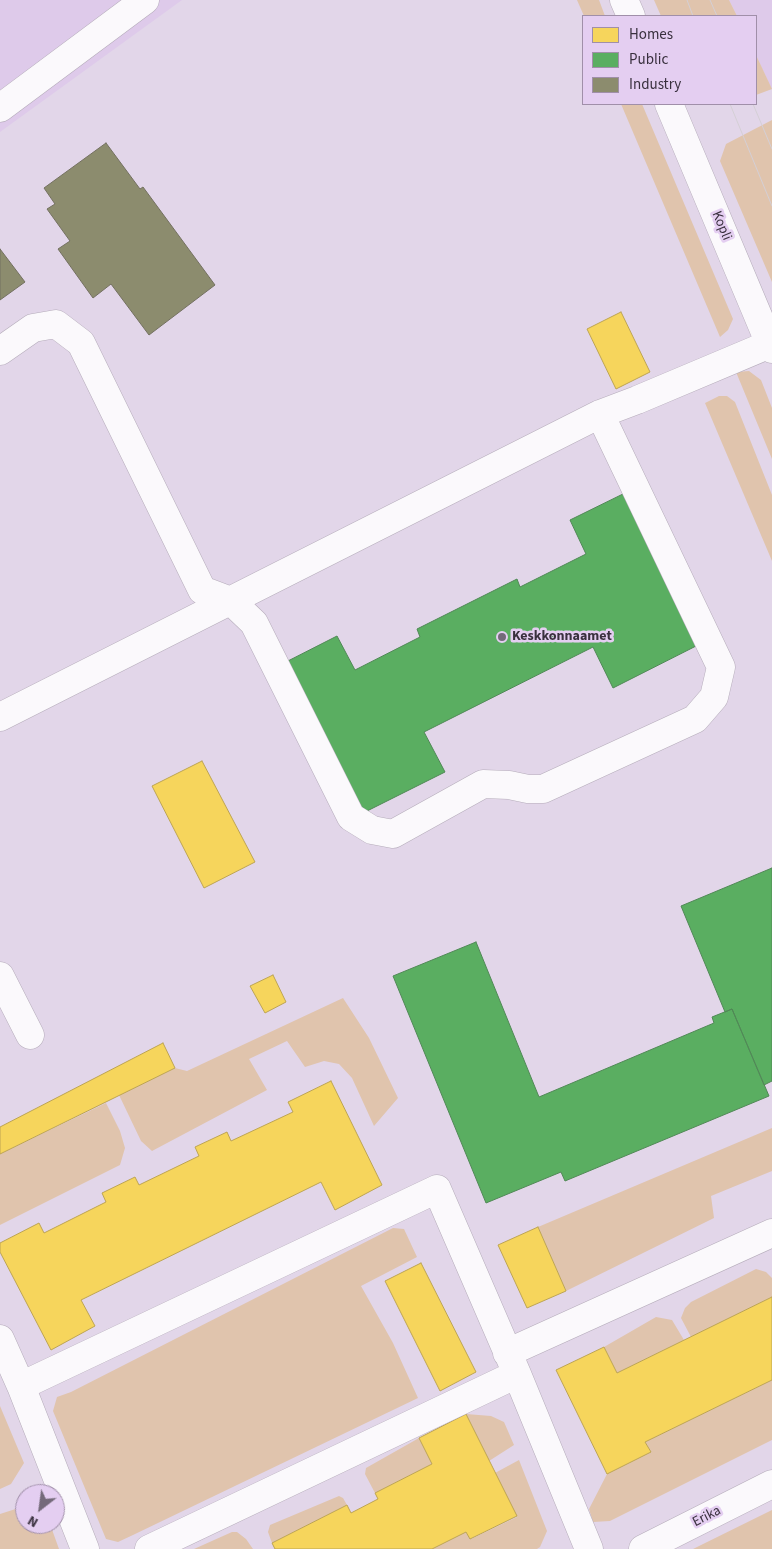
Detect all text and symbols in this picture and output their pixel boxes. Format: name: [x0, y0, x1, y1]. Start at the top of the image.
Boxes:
legend: [582, 15, 757, 105]
text: Homes: [629, 24, 673, 45]
text: Public: [629, 49, 668, 70]
text: Industry: [629, 74, 681, 95]
street label: Kopli: [707, 209, 735, 243]
place label: Keskkonnaamet: [512, 629, 612, 645]
marker: Keskkonnaamet: [496, 631, 508, 643]
north arrow: [15, 1484, 65, 1534]
street label: Erika: [690, 1503, 724, 1531]
text: N: [24, 1510, 42, 1532]

